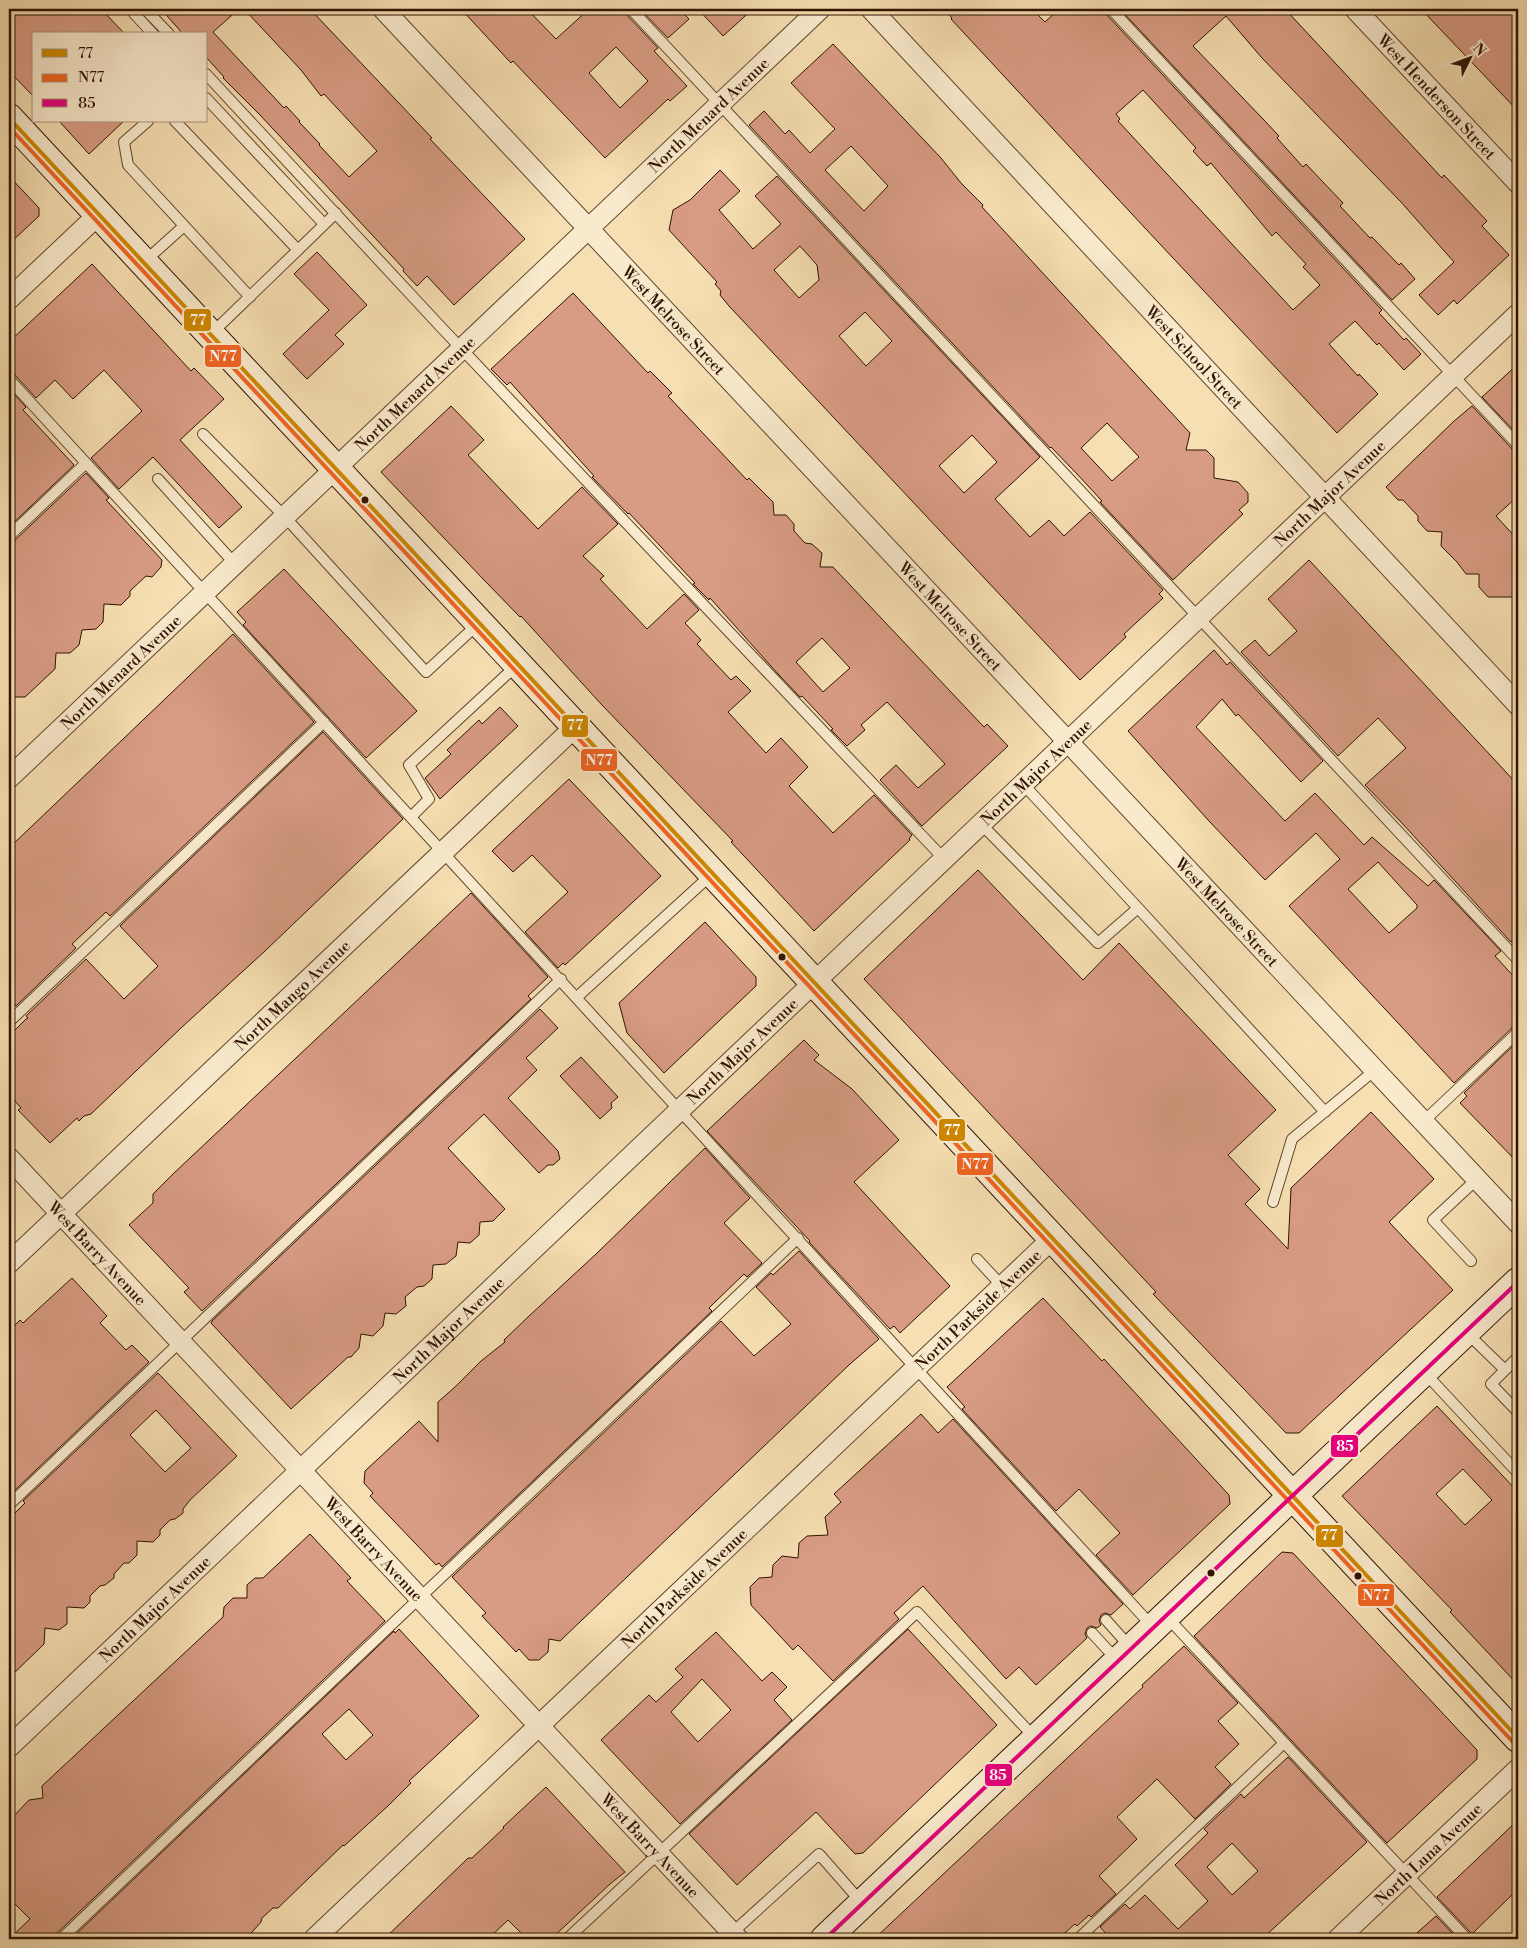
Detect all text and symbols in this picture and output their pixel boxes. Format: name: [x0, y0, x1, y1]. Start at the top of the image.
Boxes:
street label: West Henderson Street: [1372, 30, 1500, 164]
legend: [32, 32, 208, 122]
north arrow: [1444, 32, 1494, 82]
text: N: [1469, 40, 1489, 60]
text: 77: [78, 44, 94, 63]
street label: North Menard Avenue: [645, 54, 774, 177]
text: N77: [78, 68, 105, 87]
text: 85: [78, 94, 95, 113]
street label: West Melrose Street: [617, 261, 729, 380]
street label: West School Street: [1140, 301, 1247, 414]
line badge: 77: [183, 308, 212, 332]
text: 77: [190, 312, 207, 330]
street label: North Menard Avenue: [351, 332, 480, 456]
line badge: N77: [204, 344, 242, 368]
text: N77: [209, 348, 237, 366]
street label: North Major Avenue: [1270, 436, 1390, 551]
unlabelled marker: [360, 495, 370, 505]
street label: West Melrose Street: [893, 557, 1006, 676]
street label: North Menard Avenue: [57, 611, 186, 735]
line badge: 77: [561, 714, 589, 738]
street label: North Major Avenue: [977, 715, 1096, 830]
text: 77: [567, 717, 584, 735]
line badge: N77: [580, 748, 618, 772]
text: N77: [585, 752, 613, 770]
street label: West Melrose Street: [1170, 853, 1283, 972]
street label: North Mango Avenue: [231, 936, 355, 1055]
unlabelled marker: [777, 952, 787, 962]
street label: North Major Avenue: [683, 994, 803, 1109]
line badge: 77: [938, 1118, 966, 1142]
text: 77: [944, 1122, 961, 1140]
line badge: N77: [956, 1152, 994, 1176]
text: N77: [961, 1156, 989, 1174]
street label: West Barry Avenue: [43, 1197, 151, 1310]
street label: North Parkside Avenue: [911, 1246, 1046, 1375]
street label: North Major Avenue: [389, 1273, 509, 1388]
line badge: 85: [1330, 1434, 1359, 1458]
text: 85: [1336, 1438, 1354, 1456]
street label: West Barry Avenue: [319, 1493, 427, 1606]
street label: North Parkside Avenue: [617, 1524, 752, 1653]
line badge: 77: [1315, 1524, 1344, 1548]
text: 77: [1321, 1527, 1338, 1545]
street label: North Major Avenue: [96, 1552, 215, 1667]
unlabelled marker: [1206, 1568, 1216, 1578]
unlabelled marker: [1353, 1571, 1363, 1581]
line badge: N77: [1357, 1583, 1395, 1607]
text: N77: [1362, 1587, 1390, 1605]
line badge: 85: [984, 1763, 1013, 1787]
text: 85: [989, 1767, 1007, 1785]
street label: West Barry Avenue: [595, 1789, 703, 1902]
street label: North Luna Avenue: [1371, 1799, 1487, 1910]

